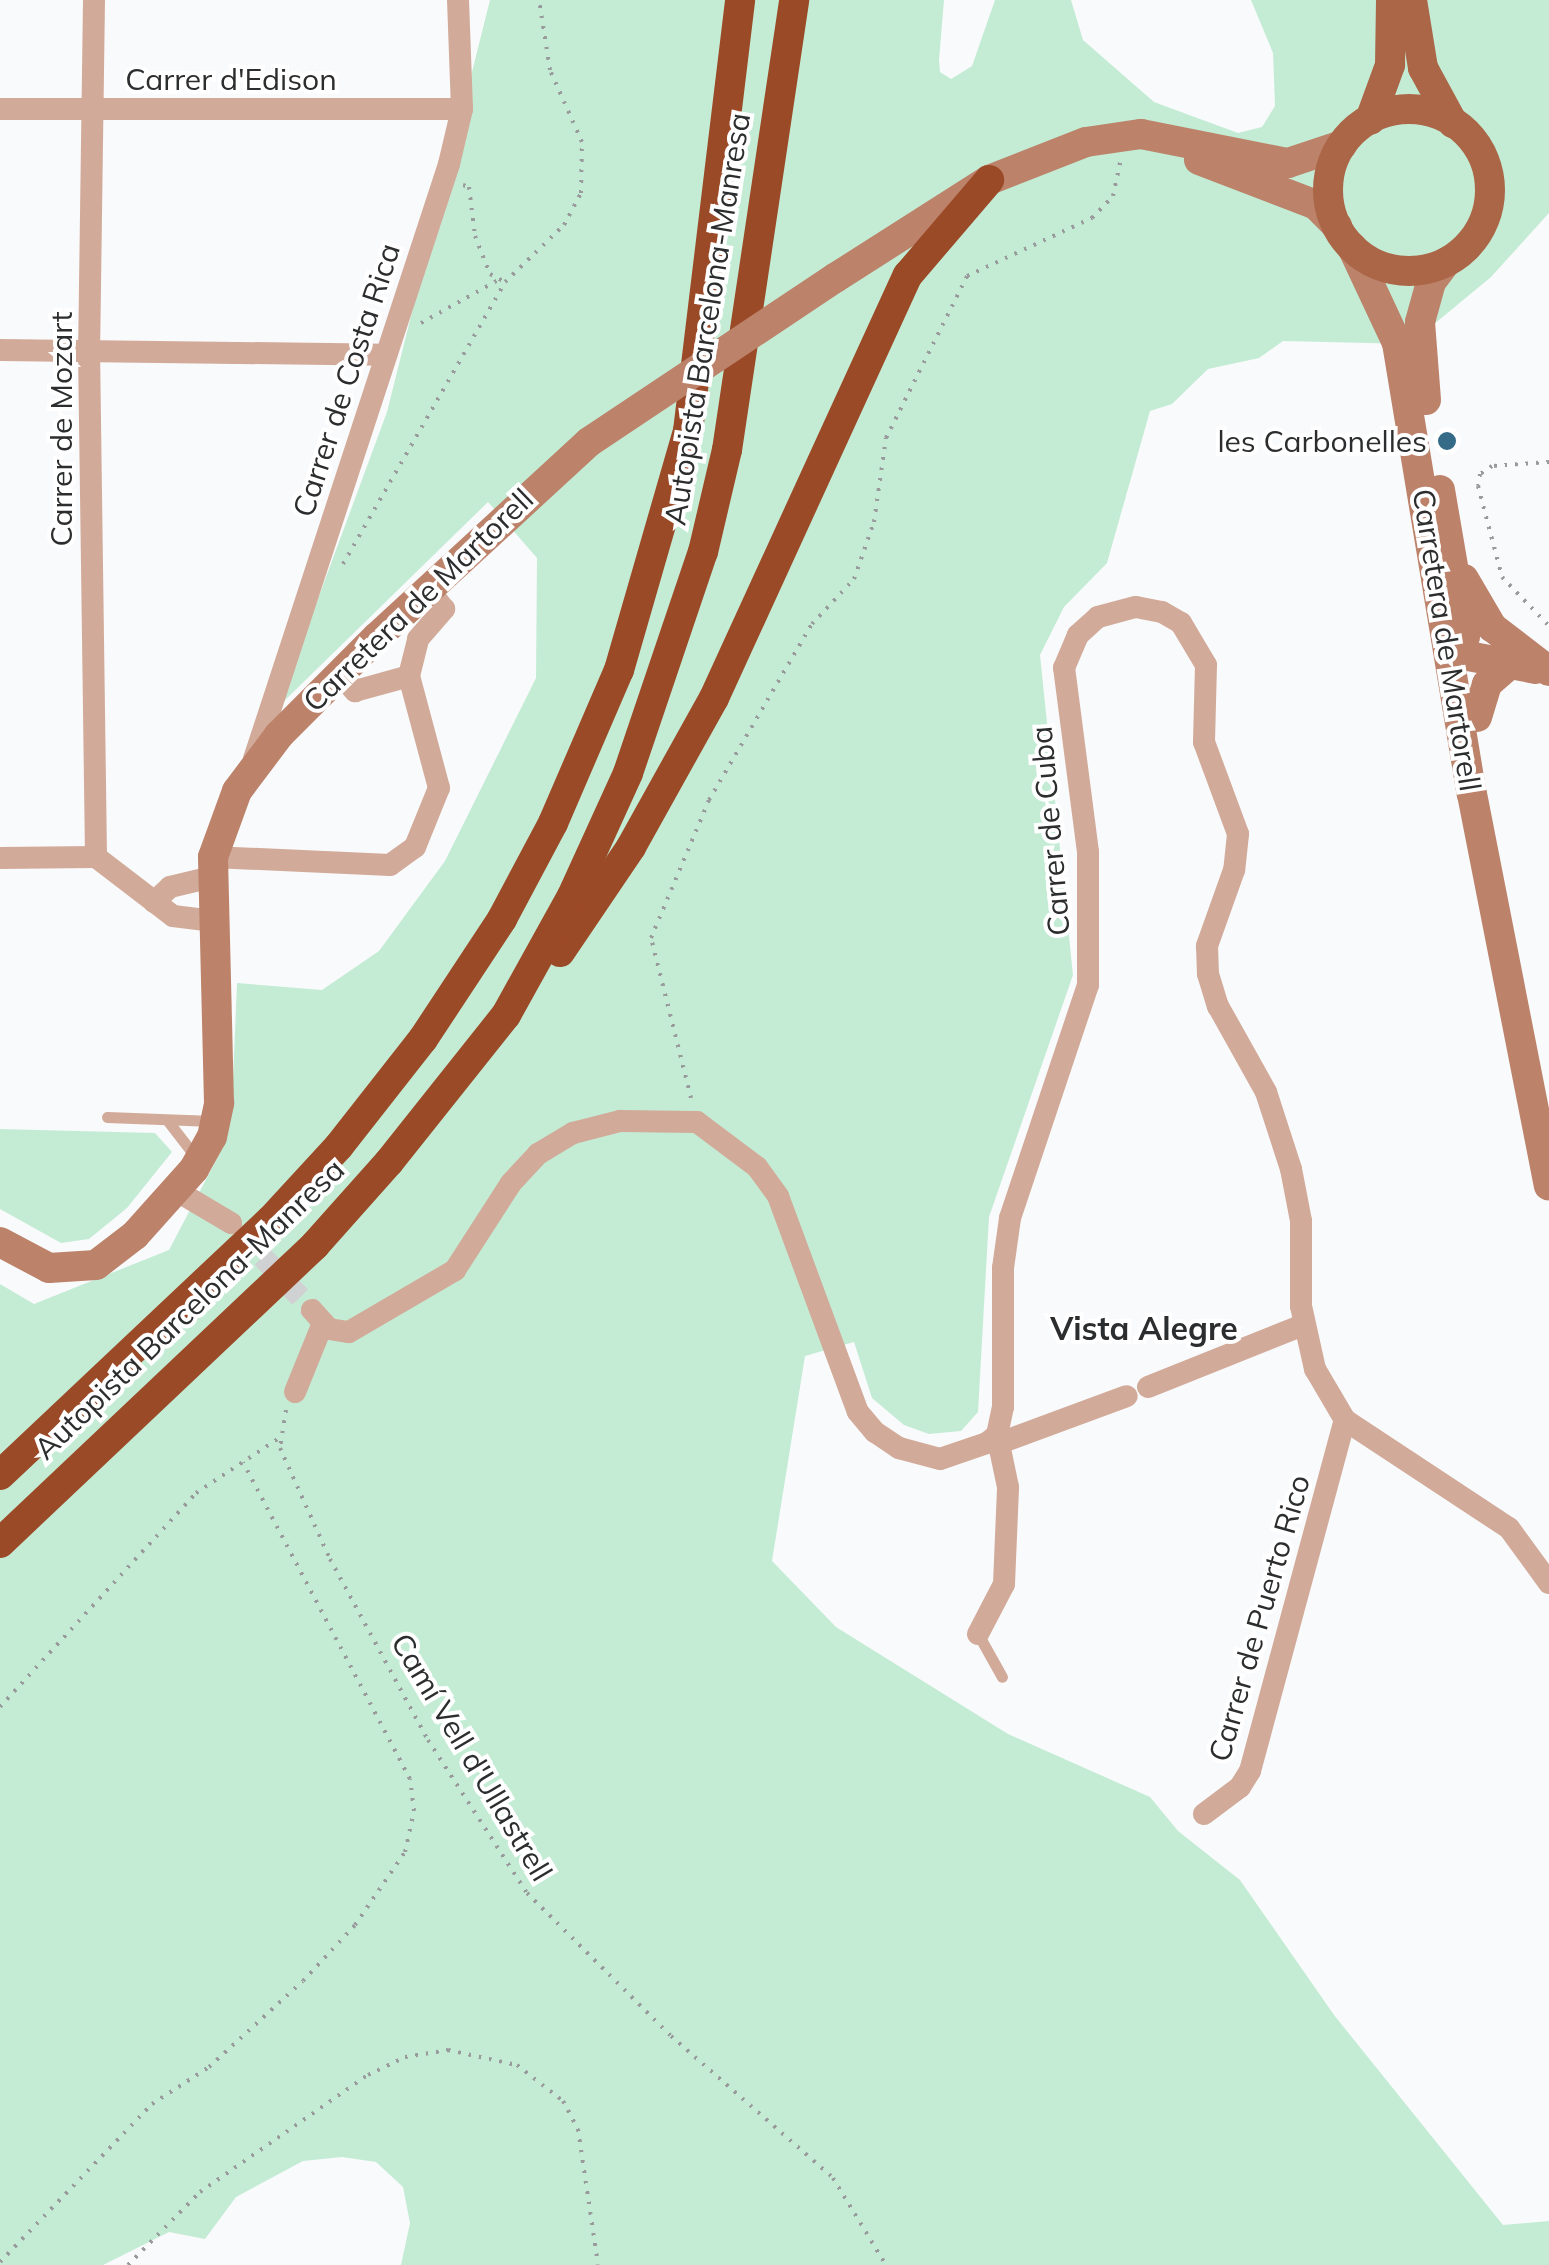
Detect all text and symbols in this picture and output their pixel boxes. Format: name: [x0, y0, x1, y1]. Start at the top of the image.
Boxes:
street label: Carrer d'Edison: [125, 61, 337, 97]
street label: Autopista Barcelona-Manresa: [657, 110, 757, 528]
street label: Carrer de Costa Rica: [285, 239, 407, 521]
street label: Carrer de Mozart: [43, 311, 79, 547]
place label: les Carbonelles: [1217, 423, 1427, 459]
marker: les Carbonelles: [1436, 430, 1458, 452]
street label: Carretera de Martorell: [296, 481, 540, 719]
street label: Carretera de Martorell: [1405, 486, 1489, 794]
street label: Carrer de Cuba: [1023, 725, 1077, 937]
street label: Autopista Barcelona-Manresa: [27, 1151, 351, 1467]
district label: Vista Alegre: [1050, 1309, 1238, 1347]
street label: Carrer de Puerto Rico: [1201, 1471, 1317, 1765]
street label: Camí Vell d'Ullastrell: [384, 1627, 560, 1887]

